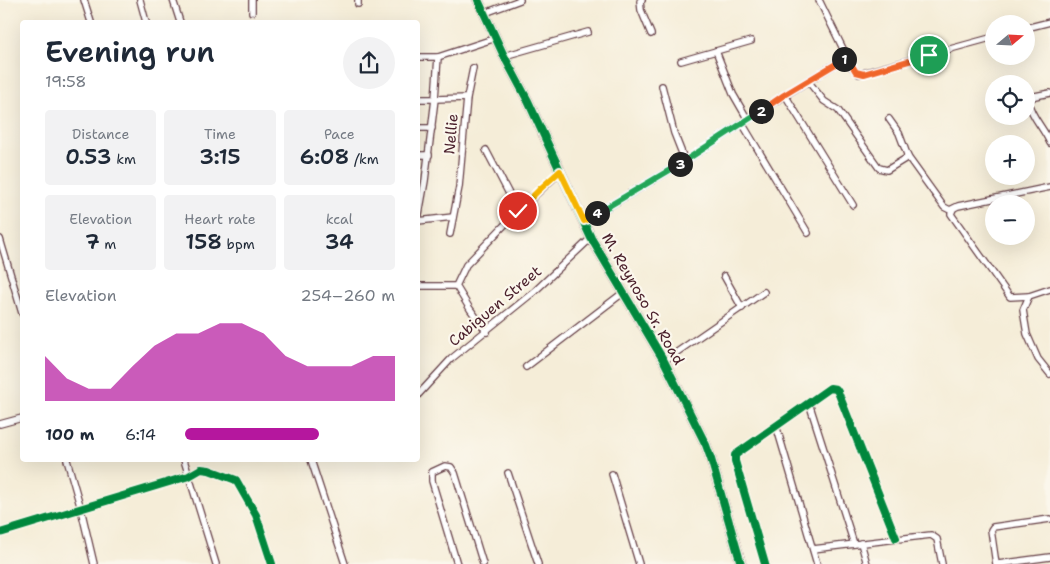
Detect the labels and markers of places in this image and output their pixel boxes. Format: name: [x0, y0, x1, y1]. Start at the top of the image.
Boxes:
pin: [908, 34, 950, 76]
pin: 1: [832, 46, 856, 72]
pin: 2: [748, 98, 774, 124]
pin: 3: [668, 152, 692, 176]
pin: [497, 190, 539, 232]
pin: 4: [584, 200, 610, 226]

